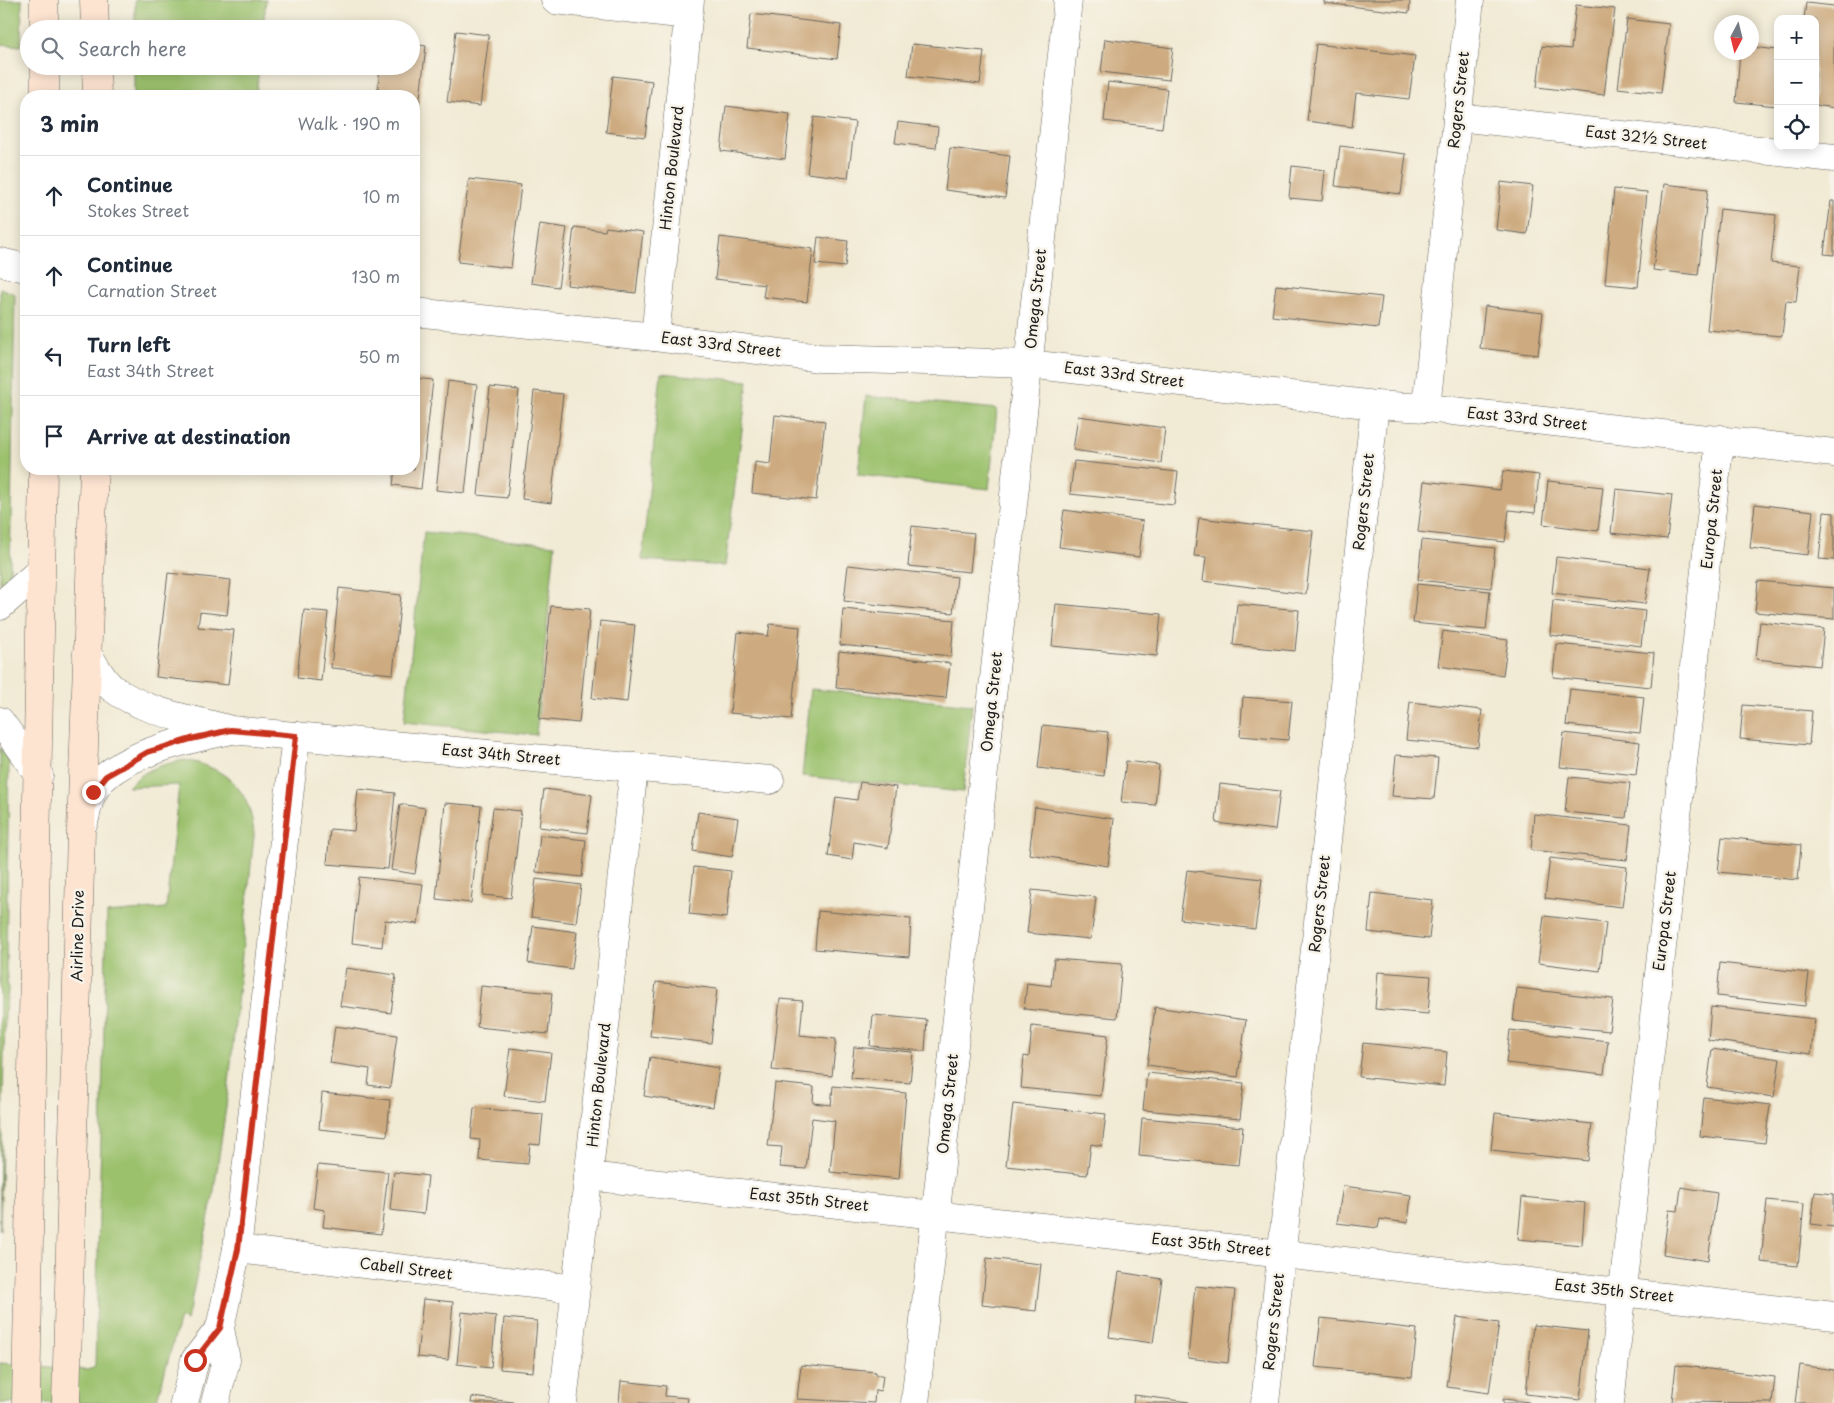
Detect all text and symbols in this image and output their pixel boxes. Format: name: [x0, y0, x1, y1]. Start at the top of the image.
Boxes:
north arrow: [1714, 15, 1759, 60]
map controls: [1774, 15, 1819, 150]
button: +: [1774, 15, 1819, 60]
search box: [20, 20, 420, 75]
icon: search: [38, 34, 66, 62]
text: Search here: [78, 34, 187, 62]
street label: Rogers Street: [1441, 50, 1474, 150]
button: −: [1774, 60, 1819, 105]
street label: Hinton Boulevard: [653, 104, 688, 231]
button: locate: [1774, 105, 1819, 150]
text: 3 min: [40, 107, 99, 139]
text: Walk · 190 m: [298, 111, 400, 135]
street label: East 32½ Street: [1584, 119, 1708, 154]
text: Continue: [87, 170, 173, 198]
icon: ahead: [40, 182, 68, 210]
text: 10 m: [363, 184, 400, 208]
text: Stokes Street: [87, 198, 189, 222]
street label: Omega Street: [1018, 248, 1051, 350]
text: Continue: [87, 250, 173, 278]
icon: ahead: [40, 262, 68, 290]
text: 130 m: [352, 264, 400, 288]
text: Carnation Street: [87, 278, 217, 302]
street label: East 33rd Street: [660, 325, 783, 362]
text: Turn left: [87, 330, 171, 358]
icon: left: [40, 342, 68, 370]
text: 50 m: [359, 344, 400, 368]
street label: East 33rd Street: [1063, 355, 1186, 392]
text: East 34th Street: [87, 358, 214, 382]
street label: East 33rd Street: [1466, 400, 1588, 435]
icon: arrive: [40, 422, 68, 450]
text: Arrive at destination: [87, 422, 291, 450]
street label: Rogers Street: [1346, 452, 1379, 552]
street label: Europa Street: [1694, 468, 1727, 570]
street label: Omega Street: [974, 651, 1007, 753]
street label: East 34th Street: [441, 737, 561, 770]
route end: [82, 781, 105, 804]
street label: Rogers Street: [1302, 854, 1335, 954]
street label: Europa Street: [1646, 870, 1681, 972]
street label: Airline Drive: [64, 890, 89, 982]
street label: Hinton Boulevard: [580, 1021, 615, 1148]
street label: Omega Street: [930, 1053, 963, 1155]
street label: East 35th Street: [748, 1181, 870, 1216]
street label: East 35th Street: [1150, 1226, 1272, 1261]
street label: Cabell Street: [358, 1250, 454, 1285]
street label: Rogers Street: [1256, 1272, 1289, 1372]
street label: East 35th Street: [1553, 1272, 1675, 1307]
route start: [184, 1349, 207, 1372]

